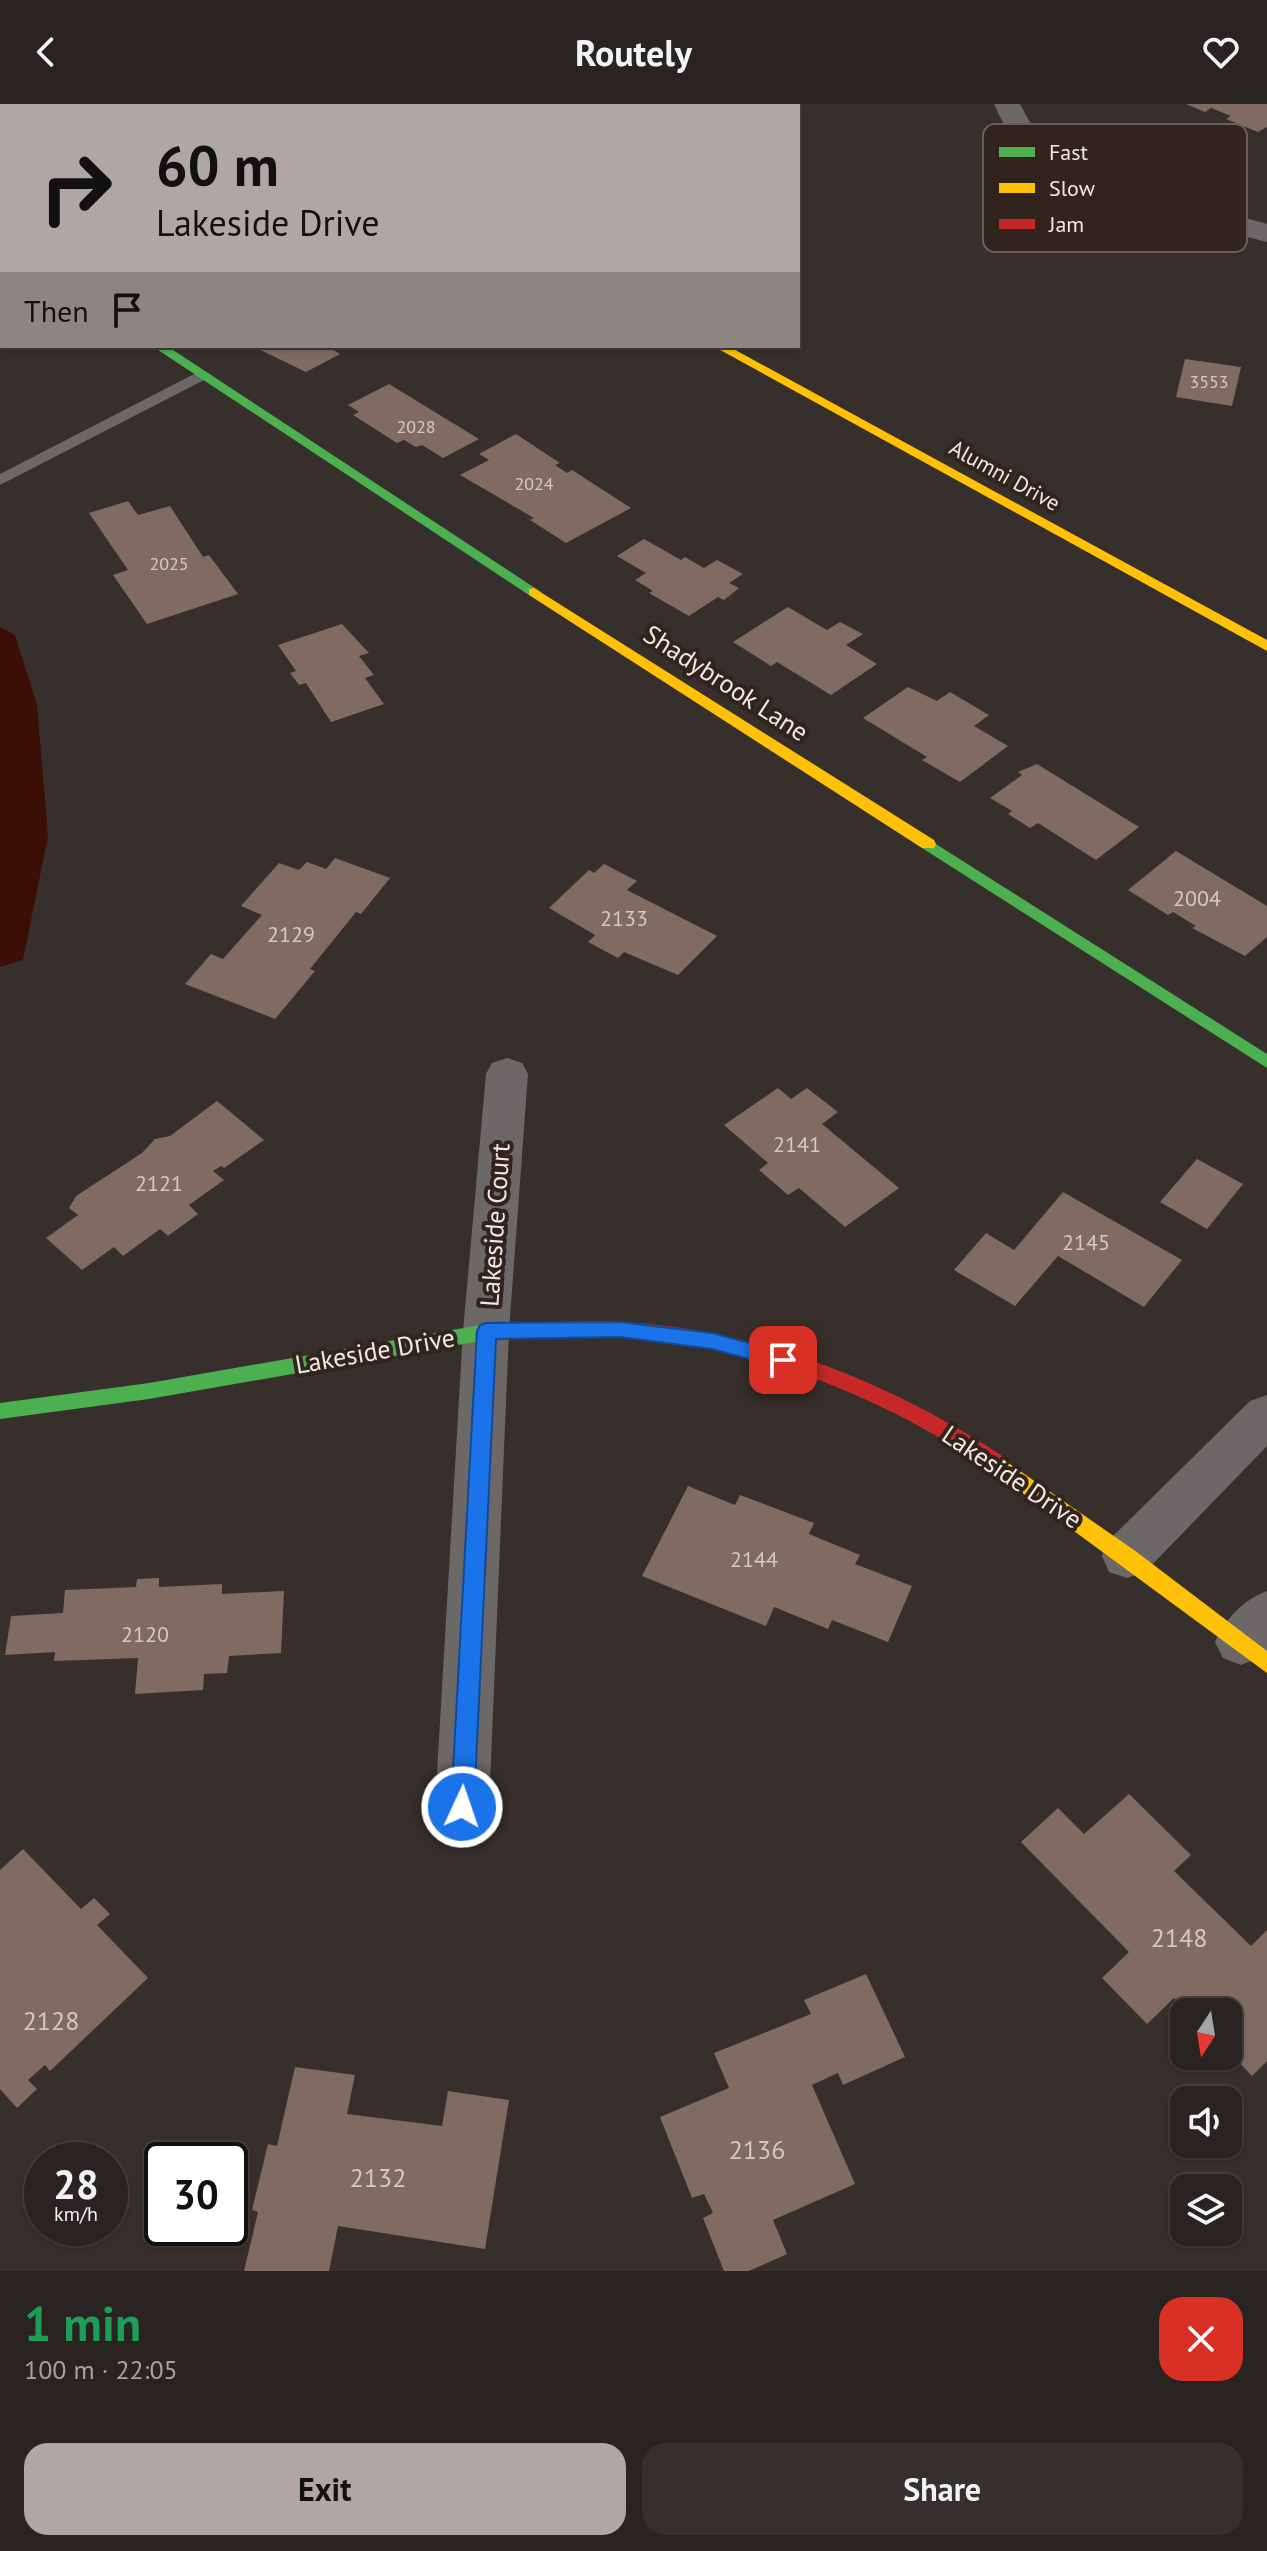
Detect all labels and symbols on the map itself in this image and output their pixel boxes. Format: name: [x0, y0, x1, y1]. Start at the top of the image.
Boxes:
legend: [983, 124, 1247, 252]
text: Fast: [1049, 138, 1089, 166]
text: Slow: [1049, 174, 1095, 202]
text: Jam: [1048, 210, 1084, 238]
house number: 3553: [1189, 370, 1229, 393]
house number: 2028: [396, 415, 436, 438]
street label: Alumni Drive: [945, 433, 1065, 517]
house number: 2024: [514, 472, 554, 495]
house number: 2025: [149, 552, 189, 575]
street label: Shadybrook Lane: [638, 617, 815, 748]
house number: 2004: [1173, 884, 1221, 912]
house number: 2133: [600, 904, 648, 932]
house number: 2129: [267, 920, 315, 948]
house number: 2141: [773, 1130, 821, 1158]
street label: Lakeside Court: [472, 1142, 517, 1308]
house number: 2121: [135, 1169, 183, 1197]
house number: 2145: [1062, 1228, 1110, 1256]
street label: Lakeside Drive: [293, 1320, 457, 1381]
pin: [749, 1326, 817, 1394]
street label: Lakeside Drive: [936, 1418, 1088, 1535]
house number: 2144: [730, 1545, 778, 1573]
house number: 2120: [121, 1620, 169, 1648]
position arrow: [420, 1765, 504, 1849]
house number: 2148: [1151, 1921, 1207, 1954]
north arrow: [1170, 1998, 1242, 2070]
house number: 2128: [23, 2004, 79, 2037]
house number: 2136: [729, 2133, 785, 2166]
speed limit sign: 30: [144, 2142, 248, 2246]
house number: 2132: [350, 2161, 406, 2194]

